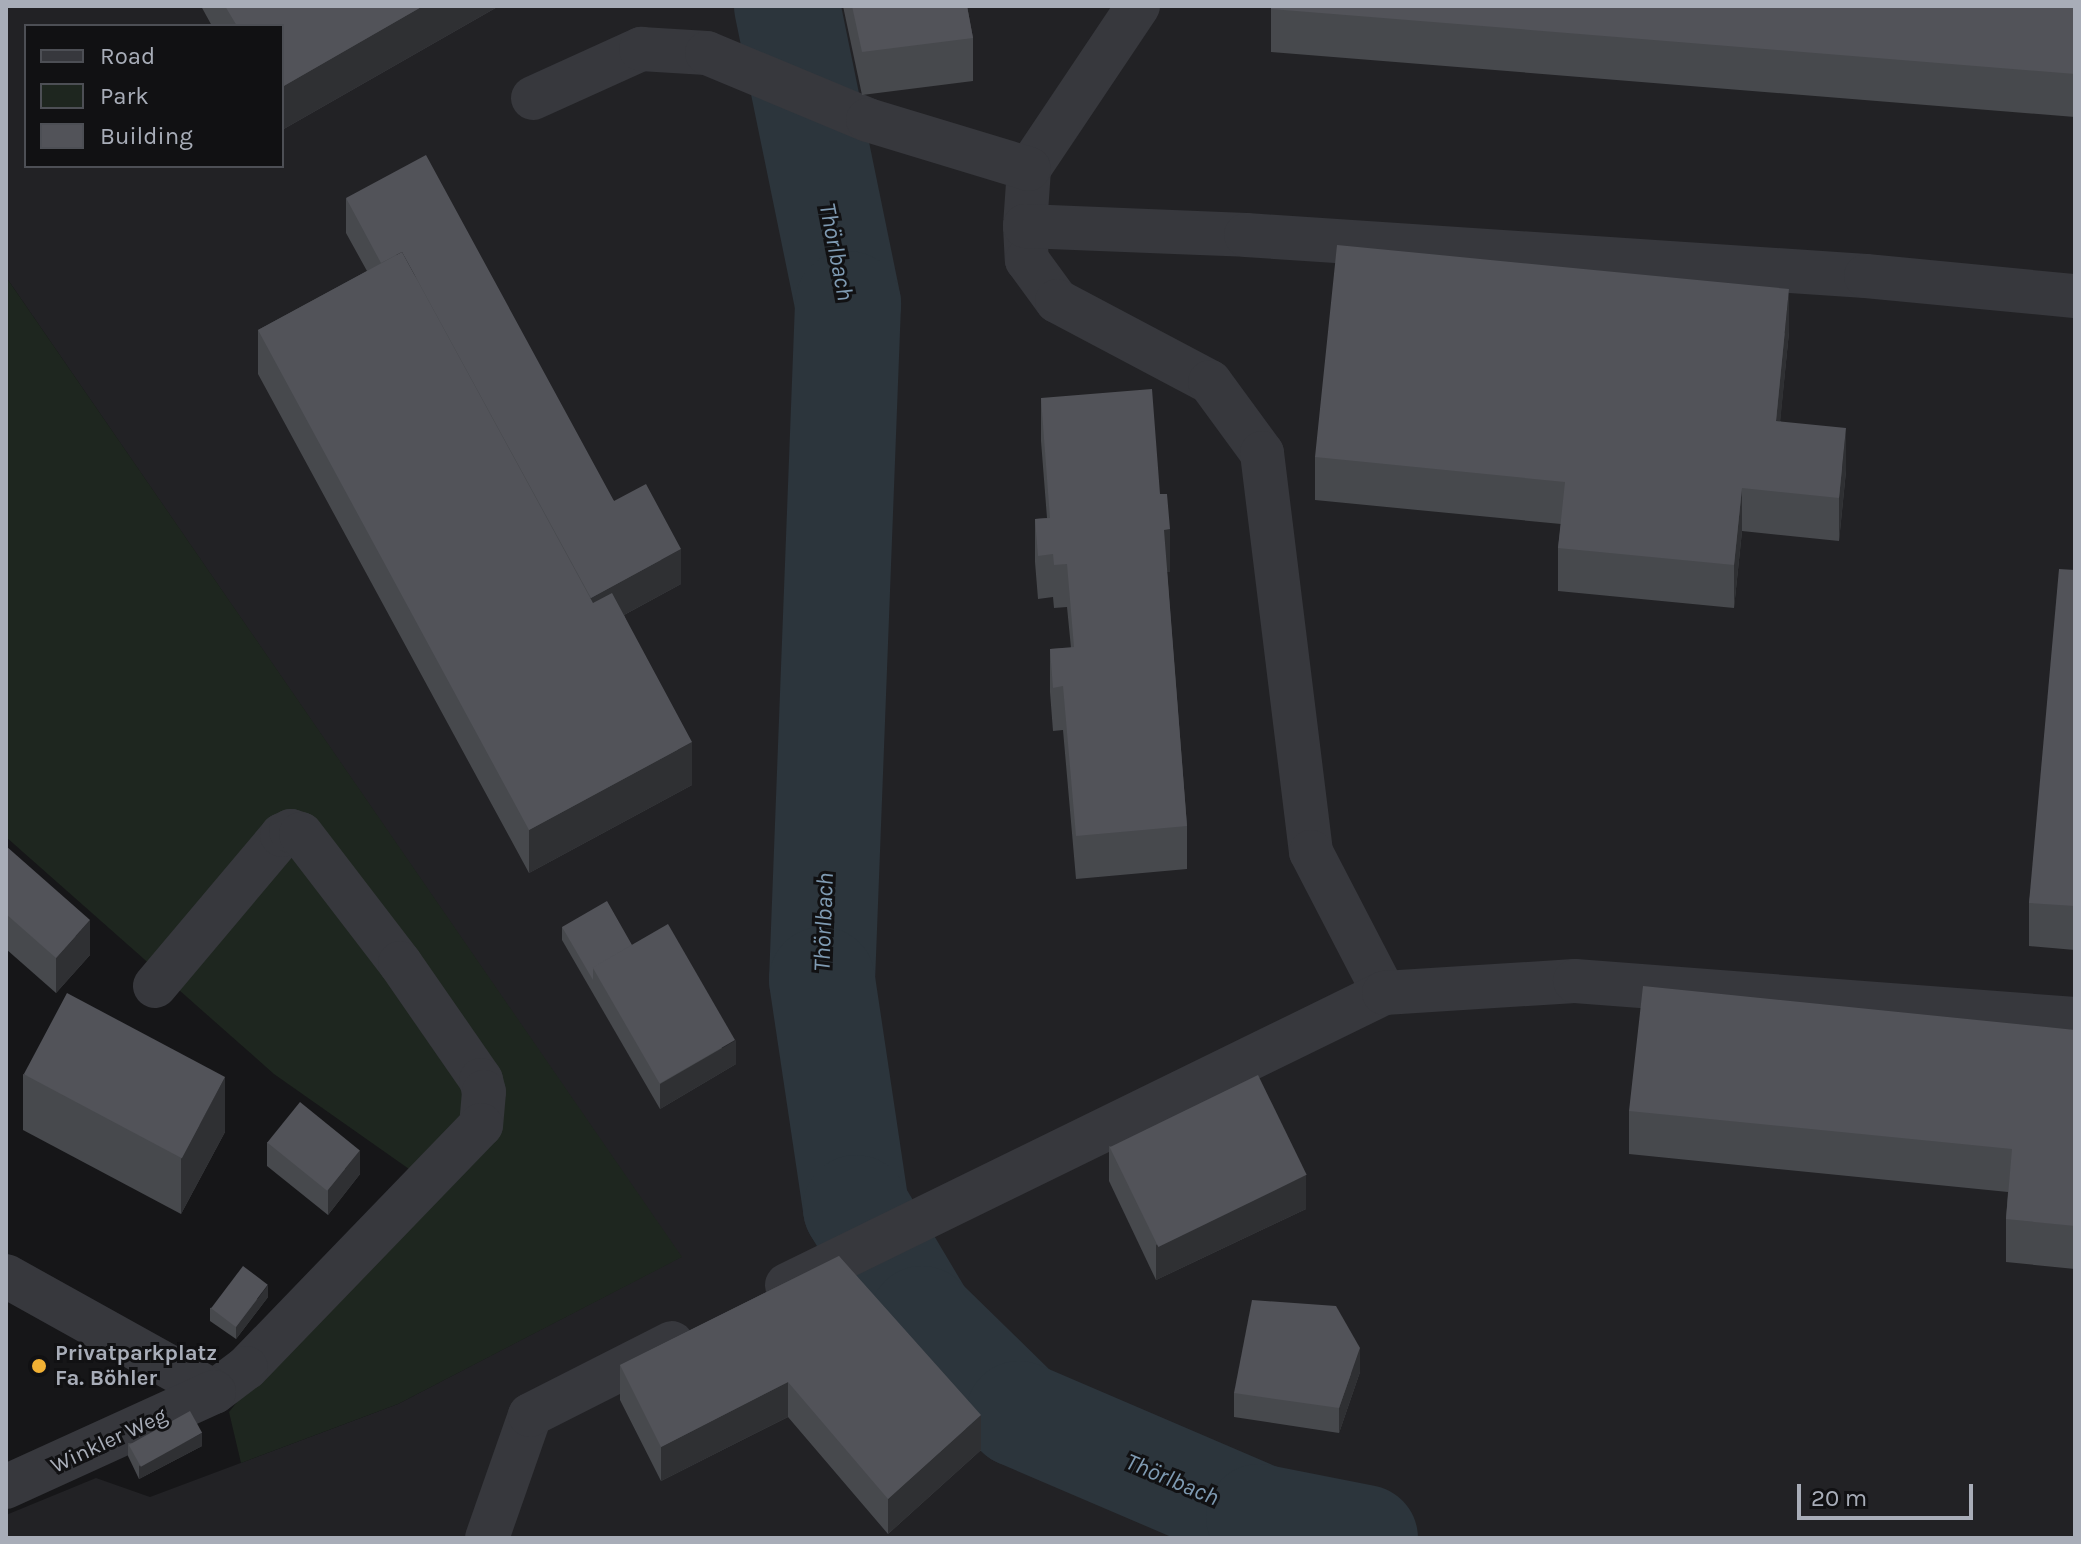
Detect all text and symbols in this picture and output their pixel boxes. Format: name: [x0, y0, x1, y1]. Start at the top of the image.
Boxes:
legend: [24, 24, 284, 168]
text: Road: [100, 42, 155, 70]
text: Park: [100, 82, 149, 110]
text: Building: [100, 122, 193, 150]
water label: Thörlbach: [812, 201, 860, 303]
water label: Thörlbach: [808, 872, 840, 972]
place label: Privatparkplatz Fa. Böhler: [55, 1340, 217, 1392]
marker: Privatparkplatz Fa. Böhler: [30, 1357, 48, 1375]
street label: Winkler Weg: [47, 1403, 171, 1479]
water label: Thörlbach: [1121, 1447, 1223, 1513]
scale bar: [1801, 1468, 1977, 1518]
text: 20 m: [1811, 1484, 1867, 1512]

